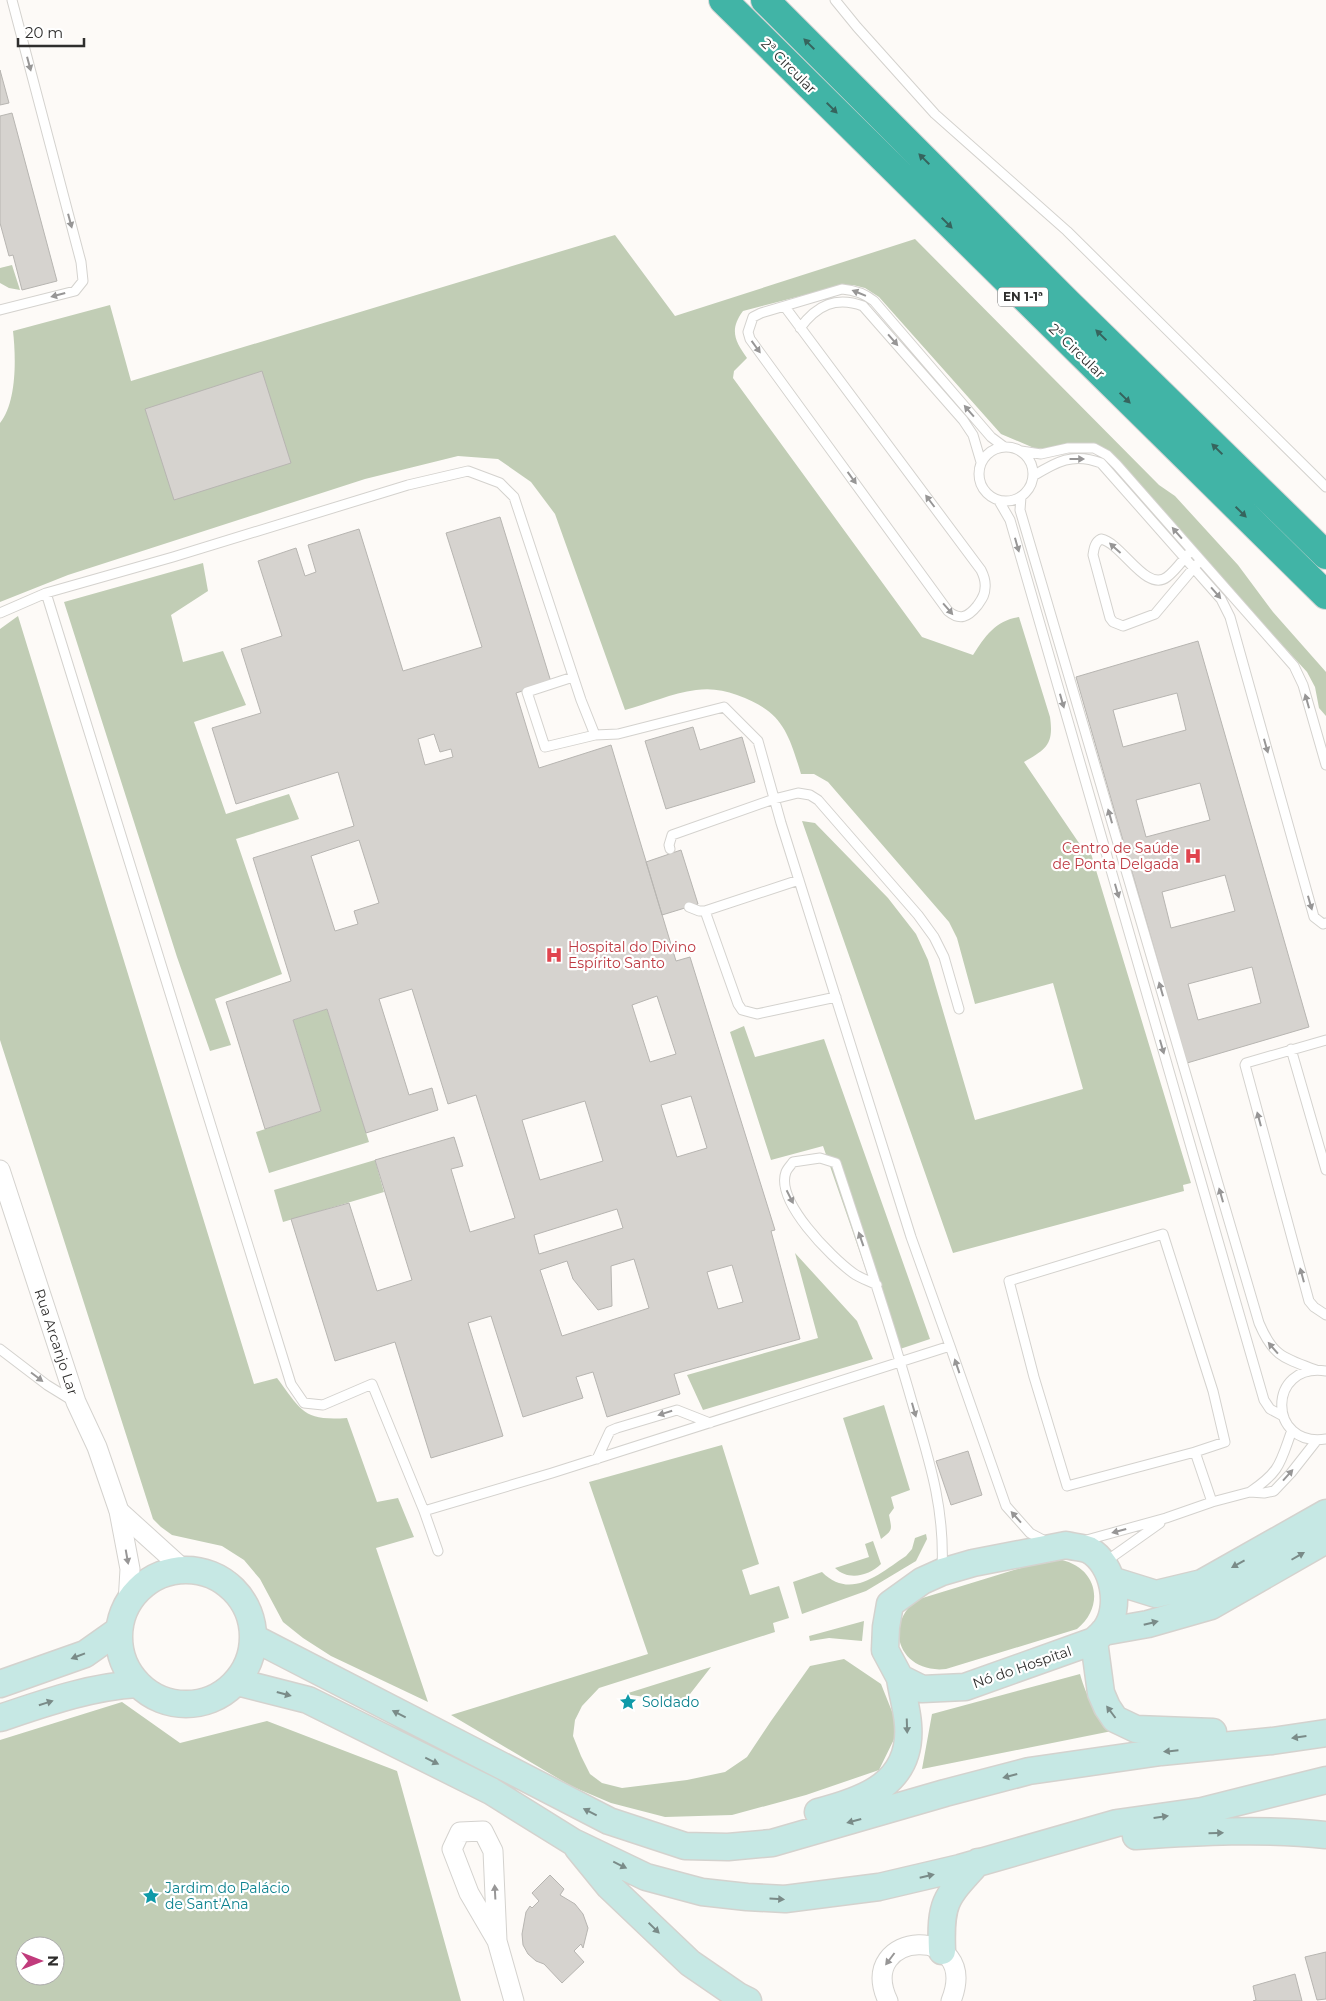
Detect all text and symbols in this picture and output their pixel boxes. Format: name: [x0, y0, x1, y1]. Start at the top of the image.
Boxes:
scale bar: [18, 15, 84, 47]
text: 20 m: [25, 23, 63, 42]
street label: 2ª Circular: [757, 34, 821, 98]
one-way arrow: [803, 38, 815, 50]
one-way arrow: [25, 56, 33, 72]
one-way arrow: [826, 102, 838, 114]
one-way arrow: [918, 153, 930, 165]
one-way arrow: [67, 214, 75, 229]
one-way arrow: [941, 217, 953, 229]
road number: EN 1-1ª: [998, 288, 1048, 306]
one-way arrow: [852, 289, 867, 296]
one-way arrow: [51, 291, 66, 299]
street label: 2ª Circular: [1045, 320, 1109, 383]
one-way arrow: [1096, 329, 1108, 341]
one-way arrow: [887, 334, 899, 346]
one-way arrow: [751, 340, 761, 354]
one-way arrow: [1119, 392, 1131, 404]
one-way arrow: [964, 405, 975, 418]
one-way arrow: [1212, 443, 1224, 455]
one-way arrow: [1070, 455, 1086, 463]
one-way arrow: [847, 471, 857, 485]
one-way arrow: [924, 495, 935, 508]
one-way arrow: [1235, 506, 1247, 518]
one-way arrow: [1171, 528, 1183, 540]
one-way arrow: [1014, 538, 1022, 553]
one-way arrow: [1110, 542, 1122, 554]
one-way arrow: [1210, 586, 1221, 599]
one-way arrow: [942, 602, 954, 614]
one-way arrow: [1059, 694, 1067, 709]
one-way arrow: [1303, 694, 1311, 709]
one-way arrow: [1262, 739, 1270, 754]
one-way arrow: [1106, 809, 1114, 824]
place label: Centro de Saúde de Ponta Delgada: [1053, 839, 1179, 873]
hospital icon: Centro de Saúde de Ponta Delgada: [1183, 846, 1203, 866]
one-way arrow: [1114, 884, 1122, 899]
one-way arrow: [1306, 895, 1314, 910]
place label: Hospital do Divino Espírito Santo: [568, 938, 696, 972]
hospital icon: Hospital do Divino Espírito Santo: [544, 945, 564, 965]
one-way arrow: [1156, 981, 1164, 996]
one-way arrow: [1159, 1040, 1167, 1055]
one-way arrow: [1255, 1111, 1263, 1126]
one-way arrow: [1217, 1188, 1225, 1203]
one-way arrow: [786, 1190, 794, 1204]
one-way arrow: [857, 1231, 865, 1246]
one-way arrow: [1298, 1268, 1306, 1283]
street label: Rua Arcanjo Lar: [31, 1286, 82, 1398]
one-way arrow: [1268, 1342, 1279, 1355]
one-way arrow: [953, 1359, 960, 1374]
one-way arrow: [30, 1372, 44, 1382]
one-way arrow: [911, 1402, 919, 1417]
one-way arrow: [657, 1410, 672, 1418]
one-way arrow: [1282, 1470, 1294, 1482]
one-way arrow: [1010, 1511, 1022, 1523]
one-way arrow: [1111, 1527, 1126, 1535]
one-way arrow: [124, 1549, 132, 1565]
one-way arrow: [1291, 1552, 1304, 1561]
one-way arrow: [1231, 1559, 1245, 1568]
one-way arrow: [1143, 1619, 1158, 1627]
street label: Nó do Hospital: [970, 1642, 1074, 1692]
one-way arrow: [70, 1652, 85, 1660]
one-way arrow: [277, 1691, 292, 1699]
place icon: Soldado: [618, 1692, 638, 1712]
place label: Soldado: [642, 1693, 699, 1711]
one-way arrow: [39, 1699, 54, 1706]
one-way arrow: [1106, 1706, 1116, 1719]
one-way arrow: [392, 1710, 406, 1718]
one-way arrow: [904, 1719, 912, 1735]
one-way arrow: [1290, 1733, 1306, 1741]
one-way arrow: [1163, 1747, 1179, 1755]
one-way arrow: [425, 1757, 439, 1765]
one-way arrow: [1003, 1772, 1018, 1780]
one-way arrow: [583, 1808, 597, 1816]
one-way arrow: [1153, 1812, 1169, 1820]
one-way arrow: [847, 1817, 862, 1825]
one-way arrow: [1208, 1829, 1224, 1837]
one-way arrow: [613, 1861, 627, 1869]
one-way arrow: [919, 1872, 934, 1880]
place label: Jardim do Palácio de Sant'Ana: [164, 1879, 290, 1913]
one-way arrow: [490, 1884, 498, 1900]
place icon: Jardim do Palácio de Sant'Ana: [141, 1886, 161, 1906]
one-way arrow: [770, 1895, 786, 1903]
one-way arrow: [648, 1922, 660, 1934]
north arrow: [15, 1936, 65, 1986]
one-way arrow: [885, 1952, 895, 1966]
text: N: [44, 1955, 62, 1967]

